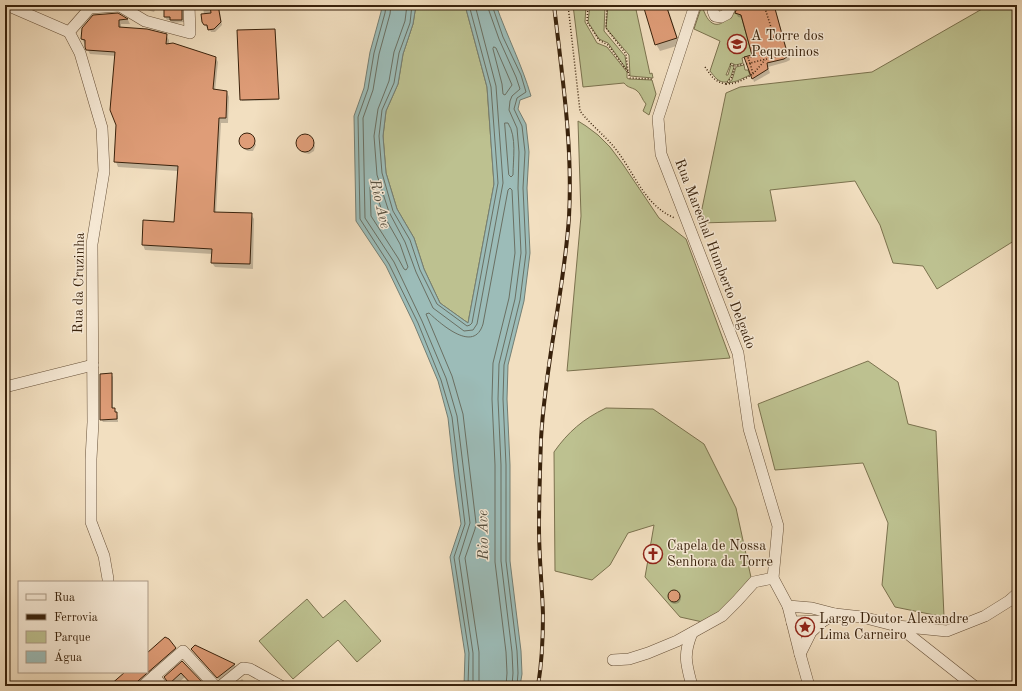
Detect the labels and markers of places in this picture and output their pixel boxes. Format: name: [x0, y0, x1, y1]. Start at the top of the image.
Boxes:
place label: A Torre dos Pequeninos: [751, 29, 824, 59]
school or university icon: A Torre dos Pequeninos: [726, 33, 748, 55]
place label: Capela de Nossa Senhora da Torre: [667, 539, 773, 569]
church icon: Capela de Nossa Senhora da Torre: [642, 543, 664, 565]
place label: Largo Doutor Alexandre Lima Carneiro: [819, 612, 968, 642]
place icon: Largo Doutor Alexandre Lima Carneiro: [794, 616, 816, 638]

